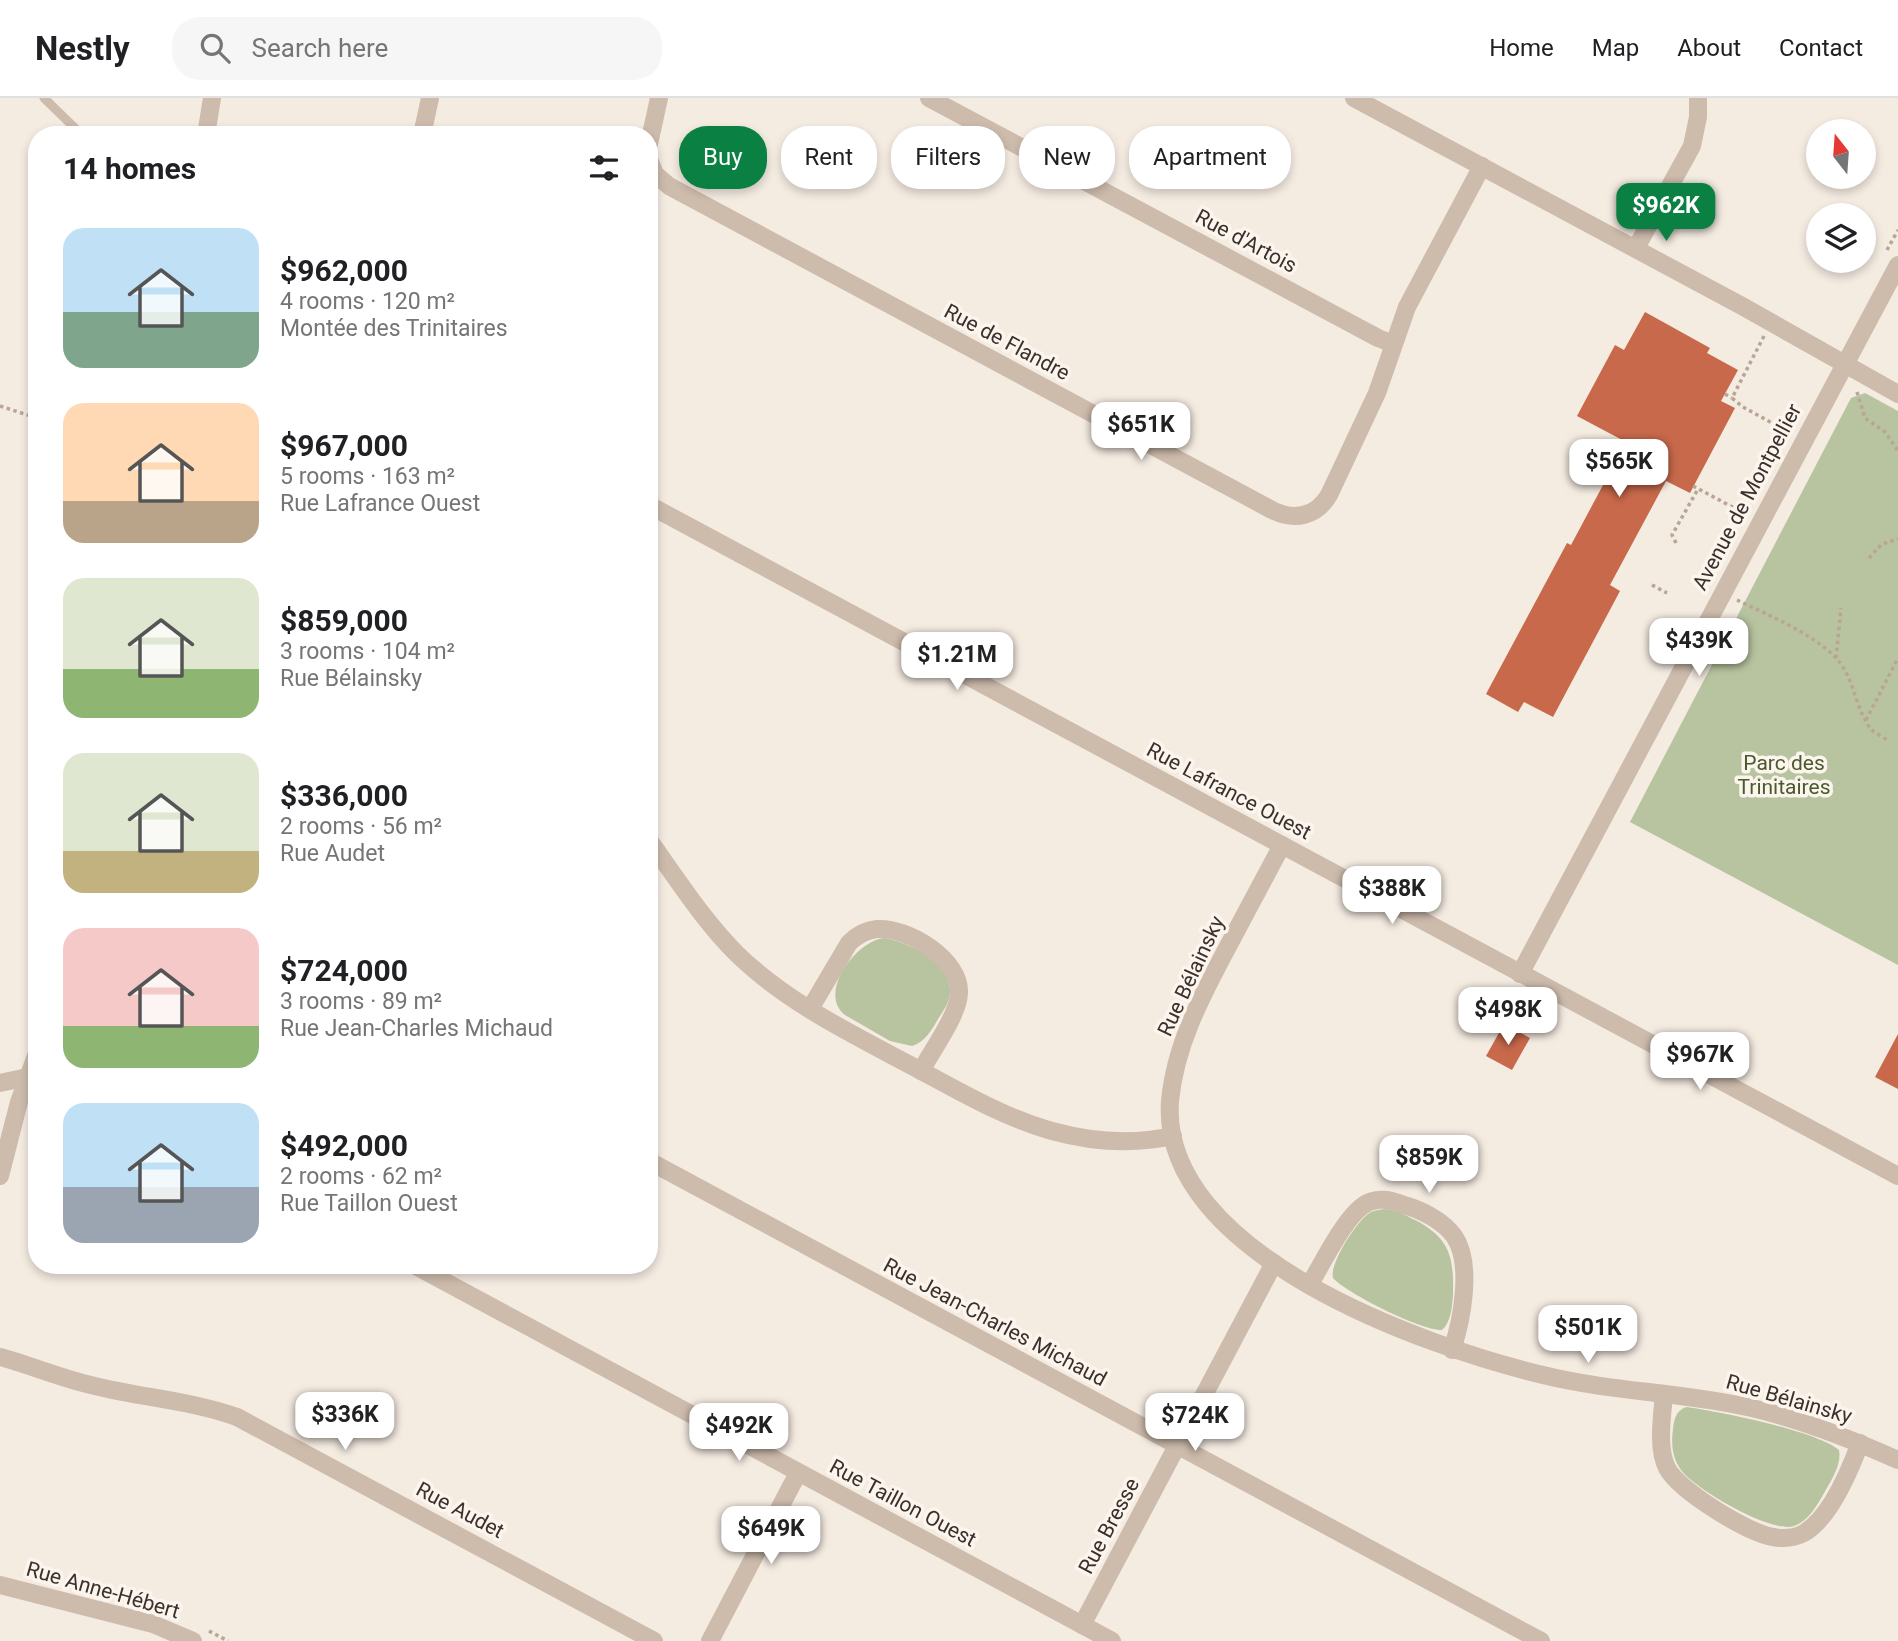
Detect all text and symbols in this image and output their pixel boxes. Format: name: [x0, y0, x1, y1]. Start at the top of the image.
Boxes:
search box: [172, 17, 662, 80]
text: Nestly: [35, 29, 130, 68]
icon: search: [196, 29, 234, 67]
text: Search here: [252, 33, 388, 63]
text: Home: [1489, 34, 1554, 62]
text: Map: [1592, 34, 1639, 62]
text: About: [1677, 34, 1741, 62]
text: Contact: [1779, 34, 1863, 62]
north arrow: [1806, 119, 1876, 189]
map controls: [1806, 119, 1876, 273]
chip: Buy: [679, 126, 767, 189]
chip: Rent: [781, 126, 877, 189]
chip: Filters: [891, 126, 1005, 189]
chip: New: [1019, 126, 1115, 189]
chip: Apartment: [1129, 126, 1291, 189]
icon: filters: [585, 149, 623, 187]
text: 14 homes: [63, 151, 196, 186]
pin: $962K: [1617, 184, 1715, 243]
text: $962K: [1632, 192, 1700, 219]
button: layers: [1806, 203, 1876, 273]
street label: Rue d'Artois: [1191, 204, 1301, 278]
text: $962,000: [280, 253, 408, 288]
icon: home: [119, 256, 203, 340]
text: 4 rooms · 120 m²: [280, 288, 455, 315]
street label: Rue de Flandre: [940, 299, 1074, 385]
text: Montée des Trinitaires: [280, 315, 508, 342]
street label: Avenue de Montpellier: [1688, 400, 1806, 594]
pin: $651K: [1092, 402, 1190, 462]
text: $651K: [1107, 411, 1175, 438]
text: $967,000: [280, 428, 408, 463]
icon: home: [119, 431, 203, 515]
pin: $565K: [1570, 440, 1668, 499]
text: $565K: [1585, 448, 1653, 475]
text: 5 rooms · 163 m²: [280, 463, 455, 490]
text: Rue Lafrance Ouest: [280, 490, 480, 517]
text: $859,000: [280, 603, 408, 638]
icon: home: [119, 606, 203, 690]
pin: $439K: [1650, 618, 1748, 678]
text: $439K: [1665, 627, 1733, 654]
pin: $1.21M: [900, 632, 1014, 692]
text: 3 rooms · 104 m²: [280, 638, 455, 665]
text: $1.21M: [917, 641, 997, 668]
text: Rue Bélainsky: [280, 665, 422, 692]
street label: Rue Lafrance Ouest: [1143, 737, 1315, 845]
park label: Parc des Trinitaires: [1738, 751, 1830, 799]
text: $336,000: [280, 778, 408, 813]
icon: home: [119, 781, 203, 865]
text: 2 rooms · 56 m²: [280, 813, 442, 840]
text: Rue Audet: [280, 840, 385, 867]
pin: $388K: [1343, 866, 1441, 926]
text: $388K: [1358, 875, 1426, 902]
street label: Rue Bélainsky: [1153, 912, 1229, 1040]
text: $724,000: [280, 953, 408, 988]
icon: home: [119, 956, 203, 1040]
text: 3 rooms · 89 m²: [280, 988, 442, 1015]
pin: $498K: [1459, 988, 1557, 1047]
text: $498K: [1474, 996, 1542, 1023]
text: Rue Jean-Charles Michaud: [280, 1015, 553, 1042]
pin: $967K: [1651, 1032, 1749, 1092]
text: $967K: [1666, 1041, 1734, 1068]
text: $492,000: [280, 1128, 408, 1163]
icon: home: [119, 1131, 203, 1215]
pin: $859K: [1380, 1136, 1478, 1195]
text: $859K: [1395, 1144, 1463, 1171]
text: 2 rooms · 62 m²: [280, 1163, 442, 1190]
text: Rue Taillon Ouest: [280, 1190, 458, 1217]
street label: Rue Jean-Charles Michaud: [879, 1253, 1111, 1391]
pin: $501K: [1539, 1306, 1637, 1365]
text: $501K: [1554, 1314, 1622, 1341]
street label: Rue Bélainsky: [1723, 1370, 1855, 1428]
pin: $336K: [296, 1392, 394, 1452]
pin: $724K: [1146, 1394, 1244, 1453]
text: $336K: [311, 1401, 379, 1428]
text: $724K: [1161, 1402, 1229, 1429]
pin: $492K: [690, 1404, 788, 1463]
text: $492K: [705, 1412, 773, 1439]
street label: Rue Taillon Ouest: [826, 1454, 980, 1552]
street label: Rue Bresse: [1074, 1474, 1144, 1578]
street label: Rue Audet: [412, 1477, 508, 1543]
pin: $649K: [722, 1506, 820, 1566]
text: $649K: [737, 1515, 805, 1542]
street label: Rue Anne-Hébert: [24, 1557, 182, 1623]

